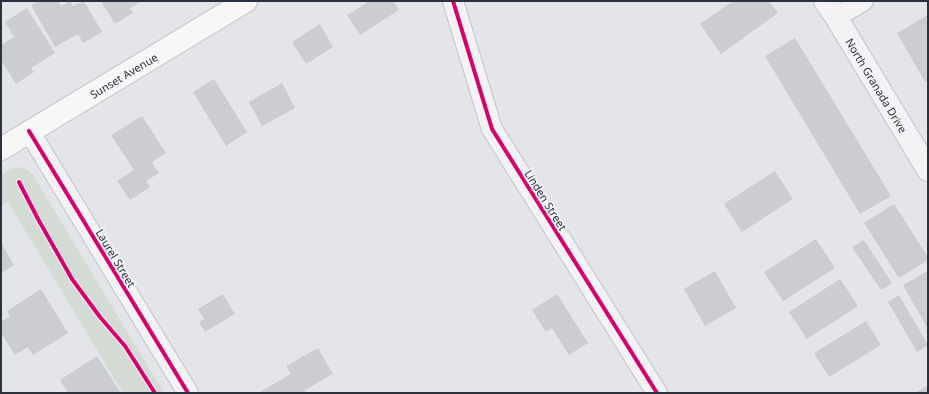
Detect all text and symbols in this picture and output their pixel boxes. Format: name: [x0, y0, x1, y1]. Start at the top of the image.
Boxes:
street label: North Granada Drive: [843, 35, 911, 135]
street label: Sunset Avenue: [87, 49, 160, 101]
street label: Linden Street: [521, 167, 571, 233]
street label: Laurel Street: [93, 226, 139, 290]

